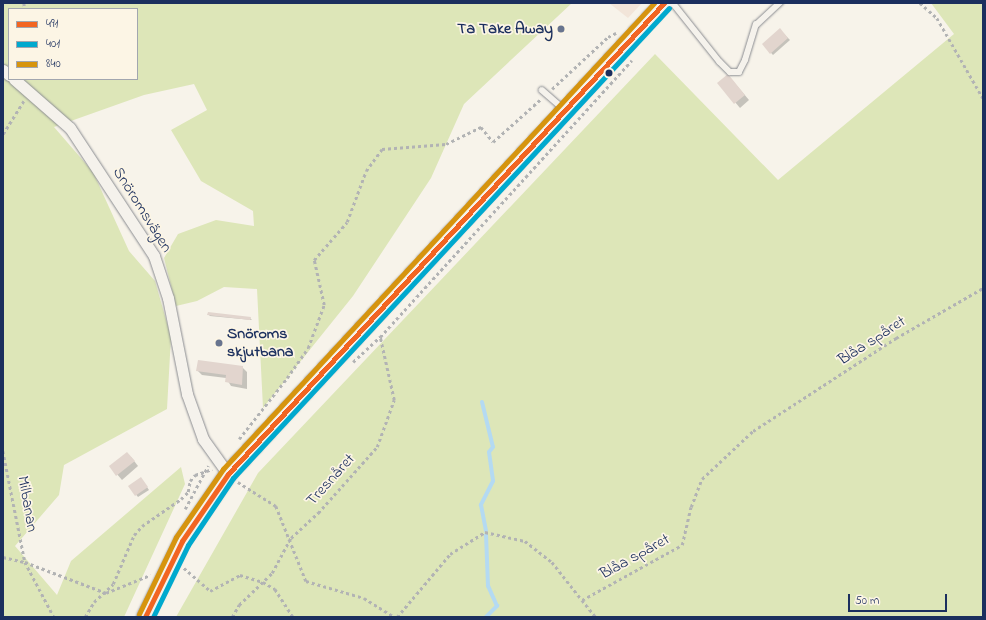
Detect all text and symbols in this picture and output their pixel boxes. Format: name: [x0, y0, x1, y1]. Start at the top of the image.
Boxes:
legend: [8, 8, 138, 80]
text: 491: [46, 15, 58, 33]
place label: Ta Take Away: [457, 19, 553, 39]
marker: Ta Take Away: [556, 24, 566, 34]
text: 401: [46, 35, 60, 53]
text: 840: [46, 55, 61, 73]
unlabelled marker: [604, 68, 614, 78]
street label: Snöromsvägen: [108, 164, 176, 256]
street label: Blåa spåret: [835, 312, 909, 370]
place label: Snöroms skjutbana: [227, 324, 293, 362]
marker: Snöroms skjutbana: [214, 338, 224, 348]
street label: Tresnåret: [303, 450, 359, 510]
street label: Milbanan: [13, 474, 41, 534]
street label: Blåa spåret: [597, 530, 673, 584]
scale bar: [850, 586, 949, 612]
text: 50 m: [855, 592, 879, 610]

